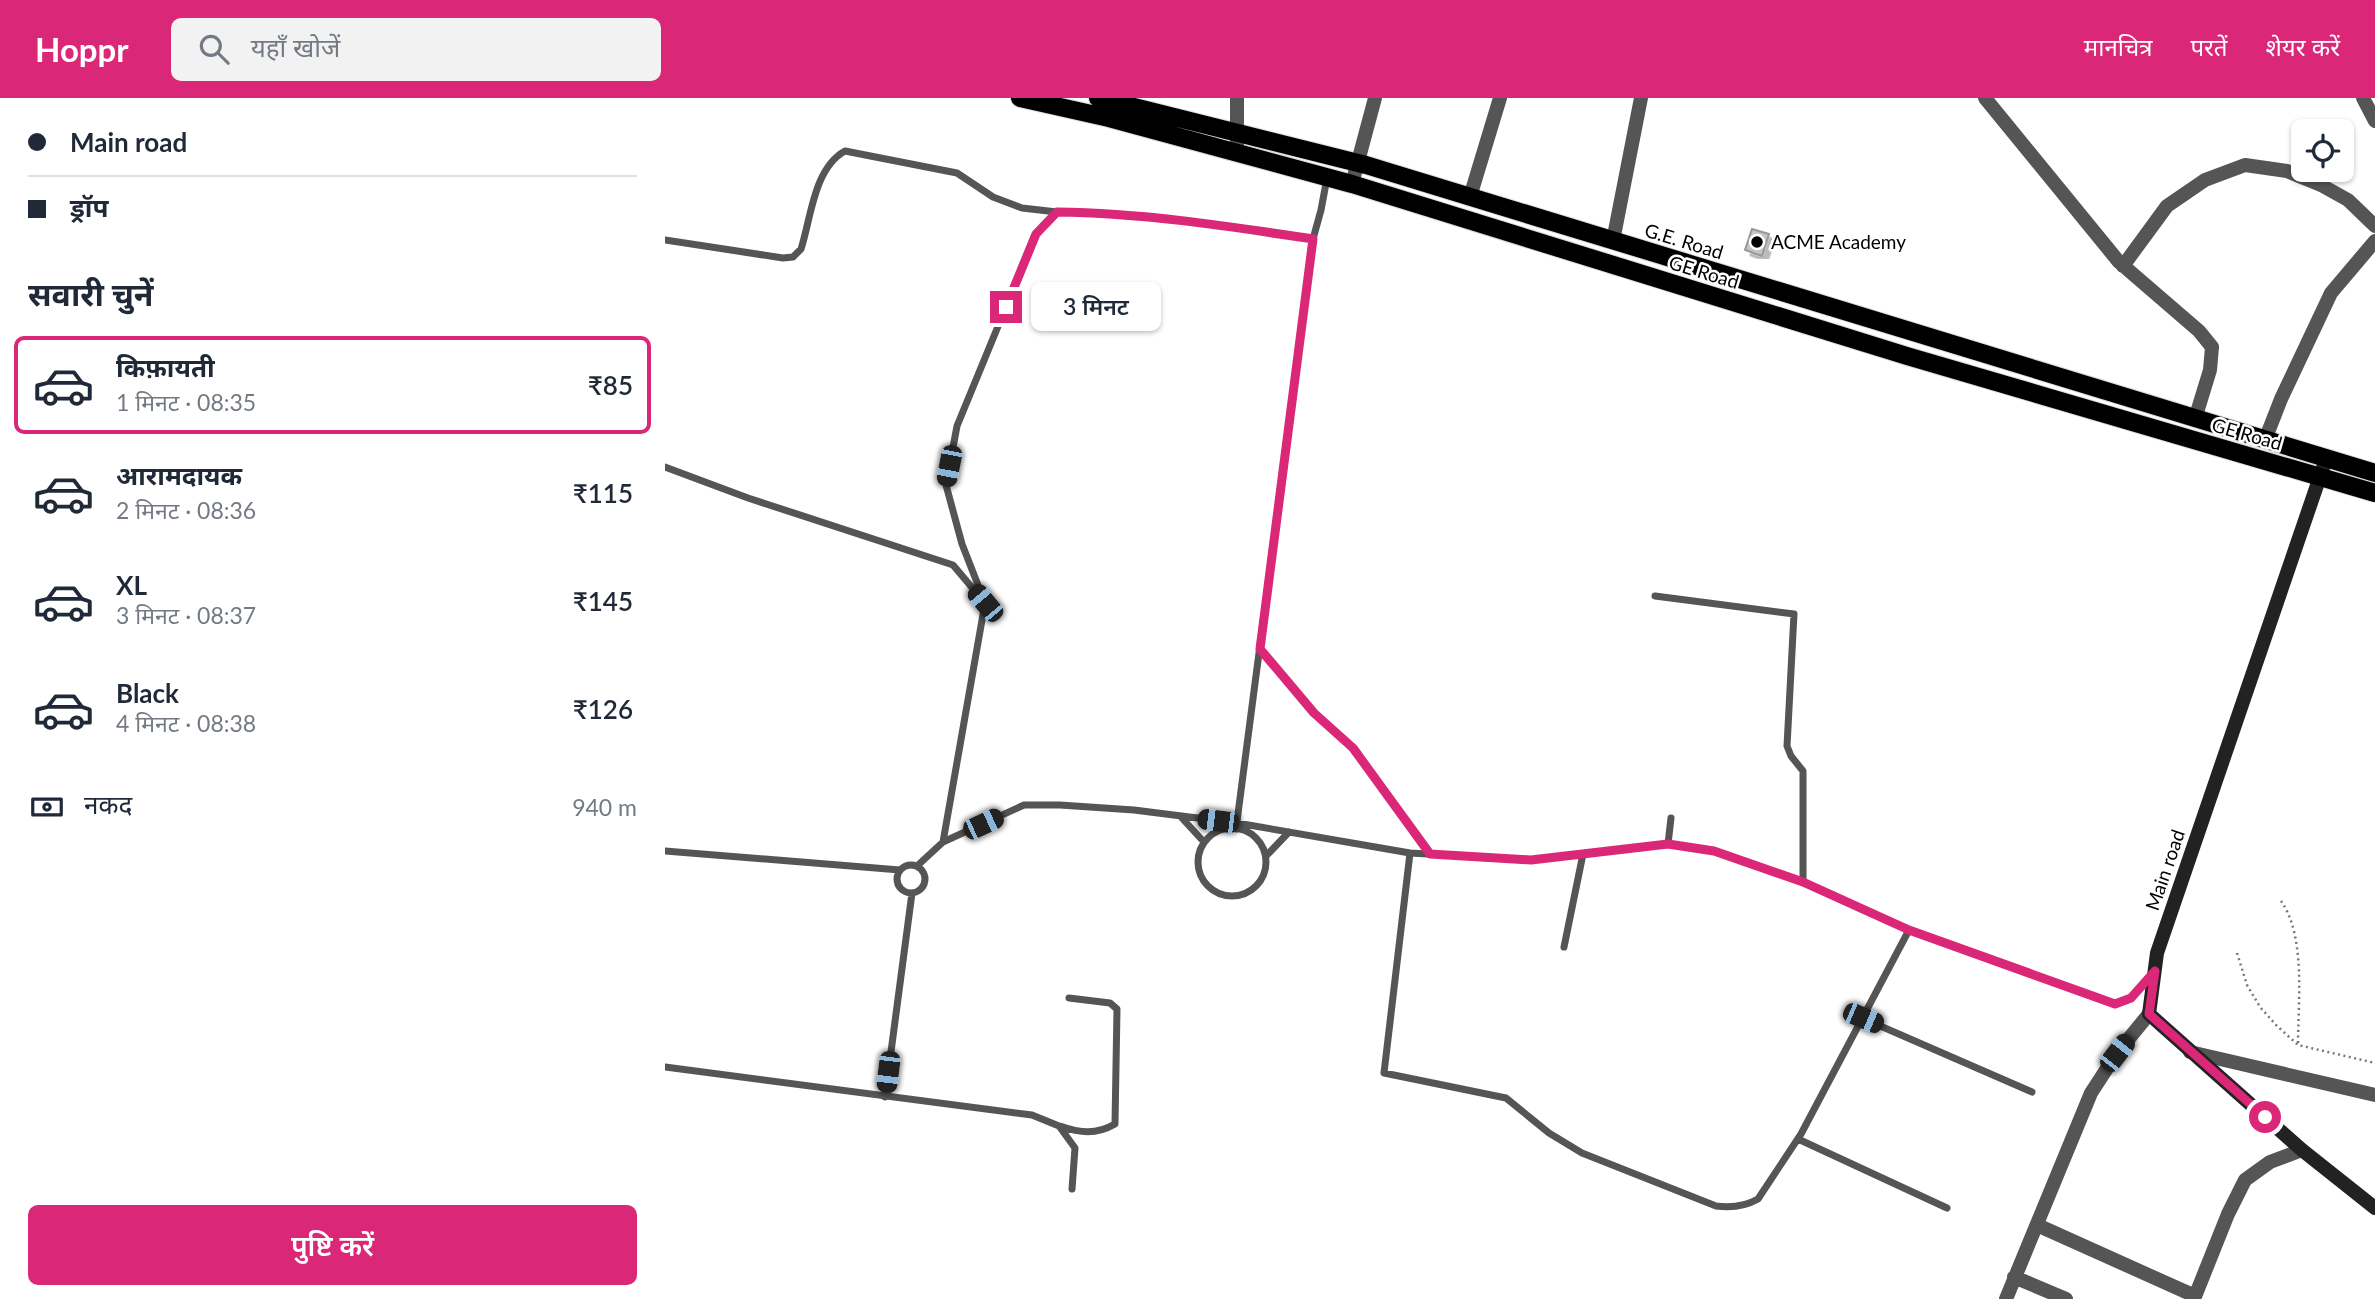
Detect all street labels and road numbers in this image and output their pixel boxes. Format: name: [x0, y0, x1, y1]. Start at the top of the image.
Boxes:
street label: G.E. Road: [1642, 218, 1726, 263]
street label: GE Road: [1666, 250, 1742, 293]
street label: GE Road: [2209, 413, 2285, 454]
street label: Main road: [2140, 826, 2189, 913]

